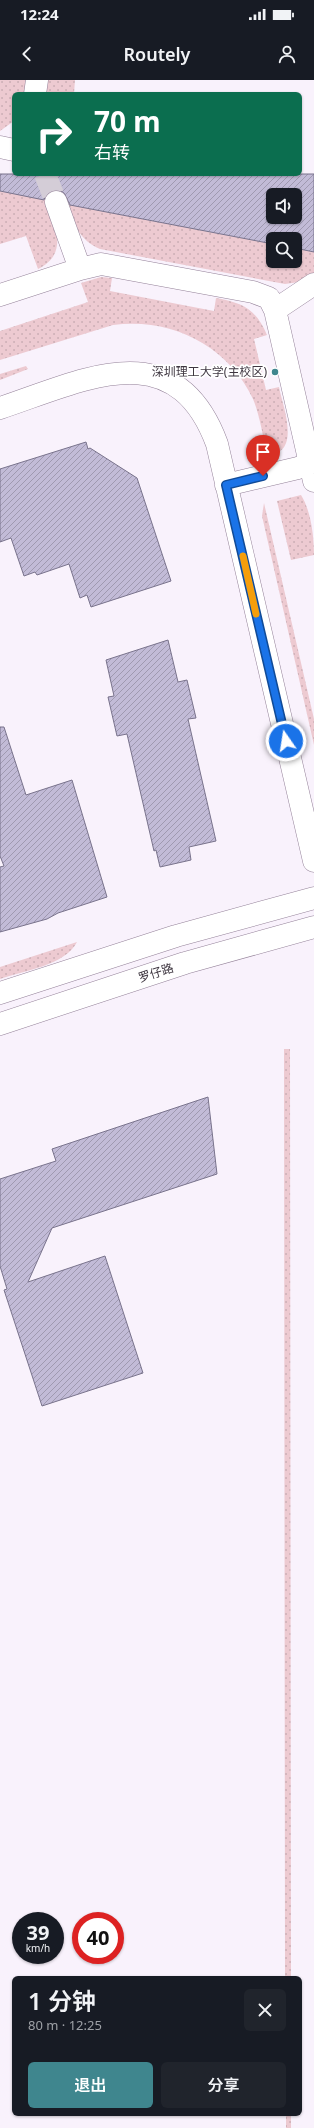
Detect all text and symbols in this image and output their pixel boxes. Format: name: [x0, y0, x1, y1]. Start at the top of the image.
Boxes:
text: 12:24: [20, 4, 59, 24]
text: Routely: [124, 42, 190, 66]
icon: back: [16, 43, 38, 65]
icon: person: [276, 43, 298, 65]
text: 70 m: [94, 102, 161, 140]
icon: right: [28, 108, 80, 160]
text: 右转: [94, 140, 130, 164]
map controls: [266, 188, 302, 268]
button: sound: [266, 188, 302, 224]
button: search: [266, 232, 302, 268]
place label: 深圳理工大学(主校区): [152, 363, 267, 380]
marker: 深圳理工大学(主校区): [270, 367, 280, 377]
pin: [246, 435, 280, 476]
icon: arrive: [252, 441, 274, 463]
position arrow: [265, 720, 307, 762]
street label: 罗仔路: [136, 959, 176, 986]
speed limit sign: 40: [72, 1912, 124, 1964]
text: 39: [27, 1919, 49, 1946]
text: km/h: [26, 1941, 50, 1955]
text: 1 分钟: [28, 1984, 96, 2017]
button: close: [244, 1989, 286, 2031]
text: 80 m · 12:25: [28, 2016, 102, 2034]
button: 退出: [28, 2062, 153, 2108]
button: 分享: [161, 2062, 286, 2108]

